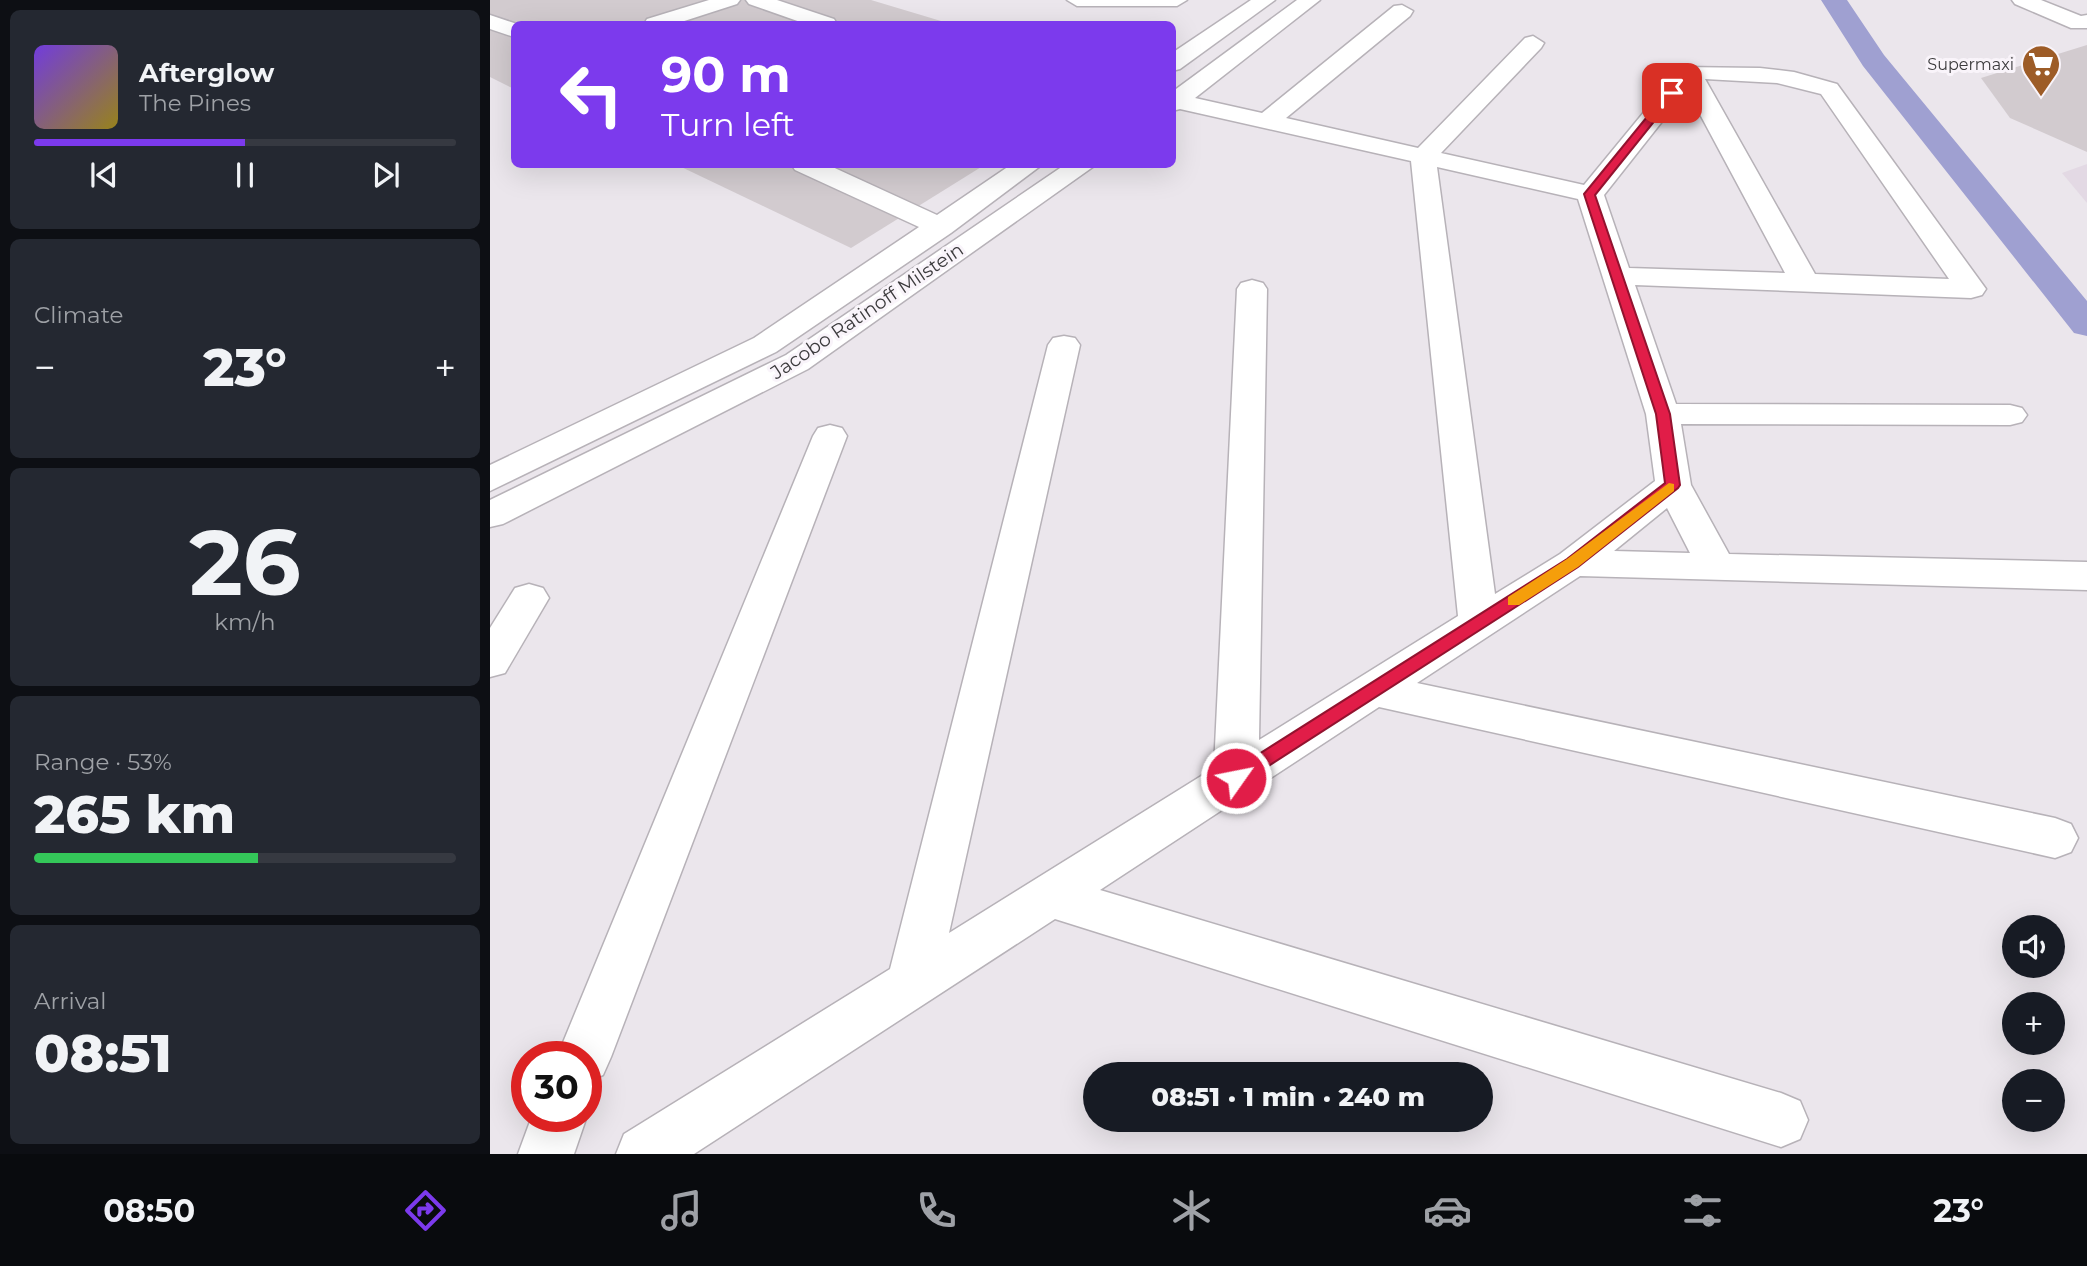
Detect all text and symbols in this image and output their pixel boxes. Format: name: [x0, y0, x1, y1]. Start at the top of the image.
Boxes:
supermarket icon: Supermaxi: [2020, 43, 2062, 98]
text: 90 m: [661, 45, 791, 104]
icon: left: [546, 49, 637, 140]
place label: Supermaxi: [1927, 55, 2014, 74]
text: Afterglow: [139, 57, 274, 89]
pin: [1642, 63, 1702, 123]
icon: arrive: [1653, 74, 1691, 112]
text: The Pines: [139, 89, 251, 117]
text: Turn left: [661, 105, 795, 144]
icon: previous: [85, 156, 123, 194]
icon: pause: [226, 156, 264, 194]
icon: next: [367, 156, 405, 194]
street label: Jacobo Ratinoff Milstein: [765, 238, 968, 385]
text: Climate: [34, 301, 123, 329]
text: 23°: [203, 336, 287, 399]
text: −: [34, 344, 56, 391]
text: +: [434, 344, 456, 391]
text: 26: [189, 507, 301, 618]
text: km/h: [214, 608, 276, 636]
position arrow: [1199, 741, 1273, 815]
text: Range · 53%: [34, 748, 172, 776]
text: 265 km: [34, 783, 235, 846]
map controls: [2002, 915, 2065, 1132]
button: sound: [2002, 915, 2065, 978]
text: Arrival: [34, 987, 107, 1015]
button: +: [2002, 992, 2065, 1055]
text: 08:51: [34, 1022, 172, 1085]
speed limit sign: 30: [511, 1041, 602, 1132]
button: −: [2002, 1069, 2065, 1132]
text: 08:51 · 1 min · 240 m: [1151, 1081, 1425, 1113]
icon: directions: [401, 1186, 450, 1235]
icon: music: [657, 1186, 706, 1235]
icon: phone: [912, 1186, 961, 1235]
icon: climate: [1167, 1186, 1216, 1235]
icon: car: [1423, 1186, 1472, 1235]
icon: filters: [1678, 1186, 1727, 1235]
text: 08:50: [103, 1191, 195, 1230]
text: 23°: [1933, 1191, 1984, 1230]

